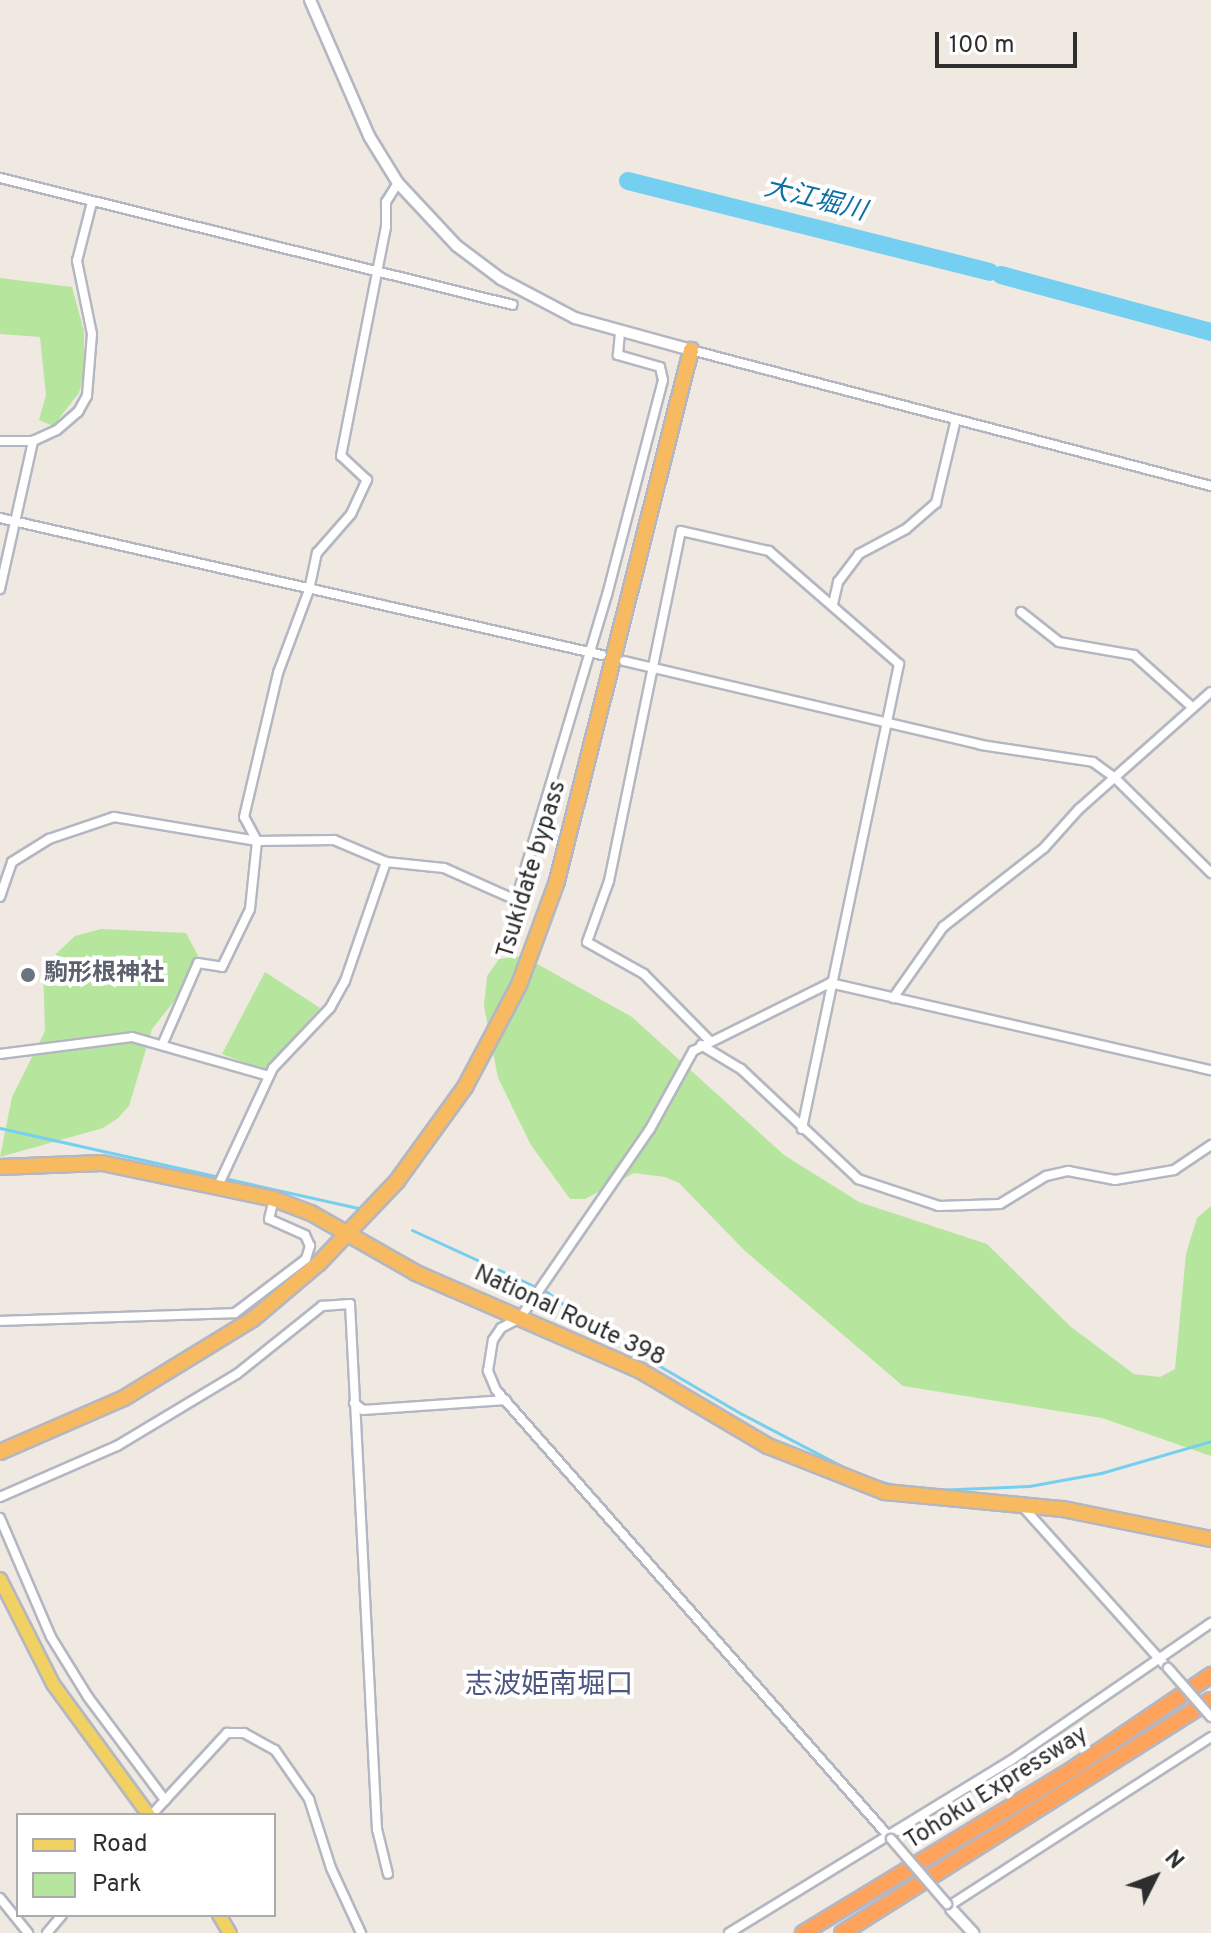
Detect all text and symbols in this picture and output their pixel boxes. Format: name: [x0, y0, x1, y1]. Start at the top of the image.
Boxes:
scale bar: [939, 16, 1081, 66]
text: 100 m: [949, 31, 1015, 61]
water label: 大江堀川: [761, 173, 869, 229]
street label: Tsukidate bypass: [492, 778, 574, 962]
place label: 駒形根神社: [44, 961, 164, 989]
marker: 駒形根神社: [19, 966, 37, 984]
street label: National Route 398: [469, 1260, 669, 1374]
district label: 志波姫南堀口: [465, 1669, 633, 1703]
street label: Tohoku Expressway: [900, 1721, 1094, 1857]
legend: [16, 1813, 276, 1917]
text: Road: [92, 1830, 148, 1860]
north arrow: [1115, 1837, 1195, 1917]
text: N: [1158, 1846, 1189, 1876]
text: Park: [92, 1870, 142, 1900]

